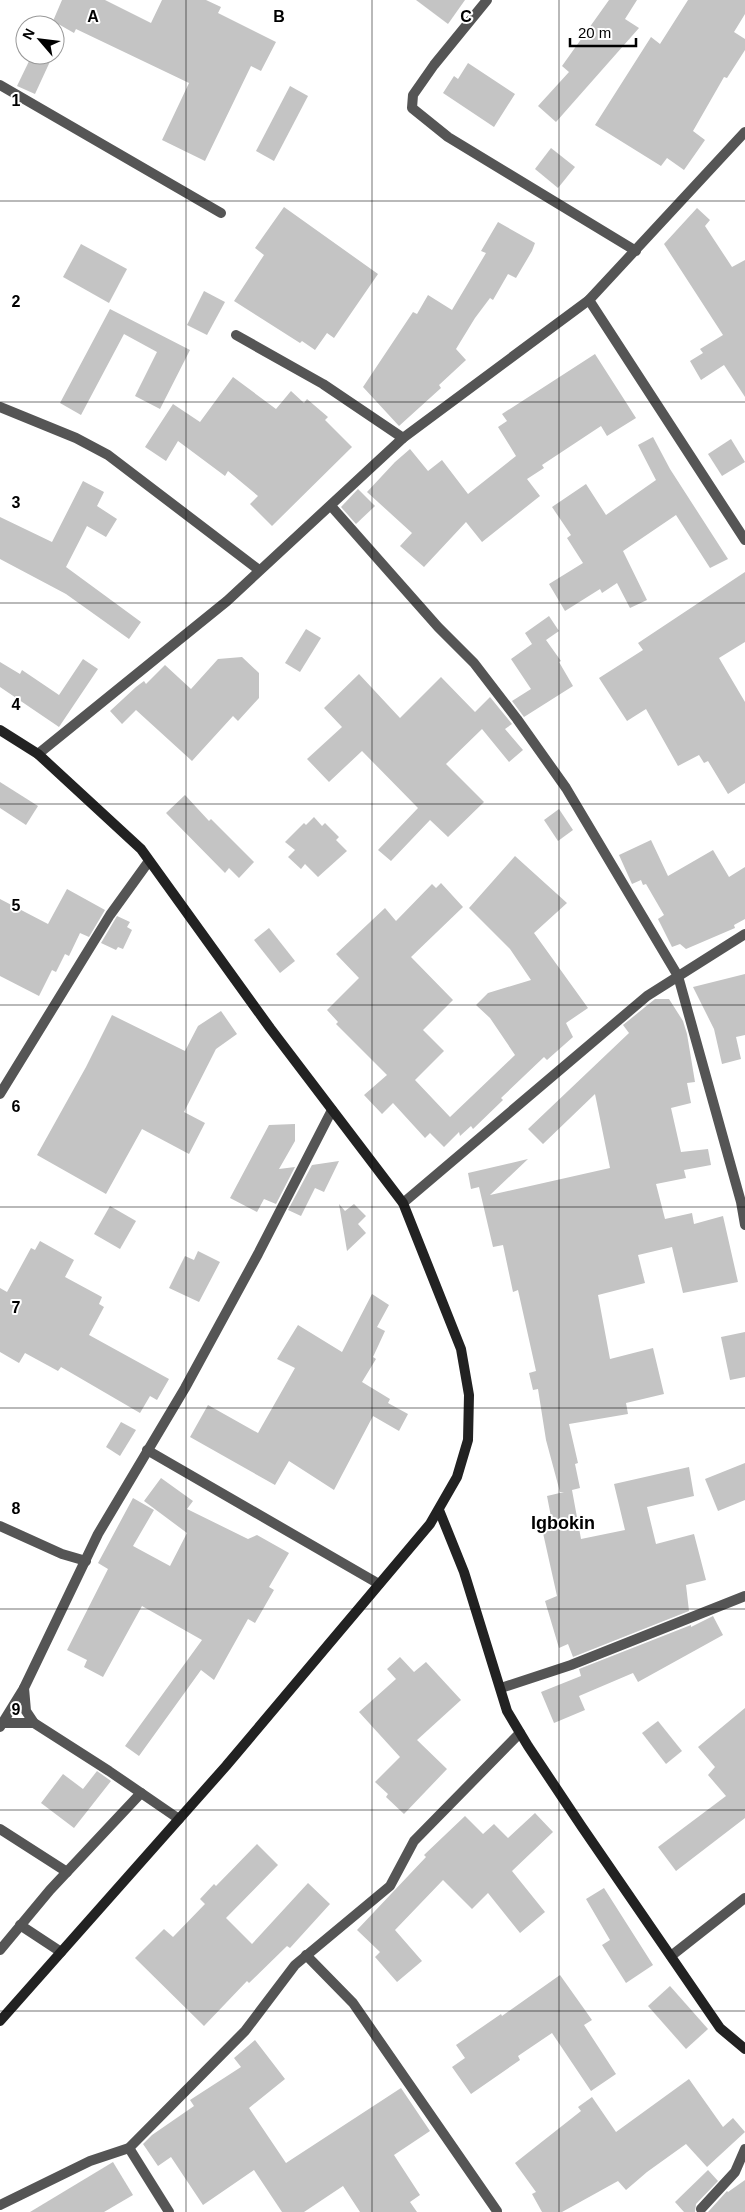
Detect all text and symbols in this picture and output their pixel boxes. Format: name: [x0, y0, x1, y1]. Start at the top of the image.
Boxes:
text: A: [87, 8, 99, 25]
text: B: [273, 8, 285, 25]
text: C: [460, 8, 472, 25]
north arrow: [15, 15, 65, 65]
scale bar: [570, 15, 636, 47]
text: 20 m: [578, 24, 611, 41]
text: N: [19, 26, 38, 42]
text: 1: [12, 92, 21, 109]
text: 2: [12, 293, 21, 310]
text: 3: [12, 494, 21, 511]
text: 4: [12, 696, 21, 713]
text: 5: [12, 897, 21, 914]
text: 6: [12, 1098, 21, 1115]
text: 7: [12, 1299, 21, 1316]
text: 8: [12, 1500, 21, 1517]
district label: Igbokin: [531, 1513, 595, 1533]
text: 9: [12, 1701, 21, 1718]

